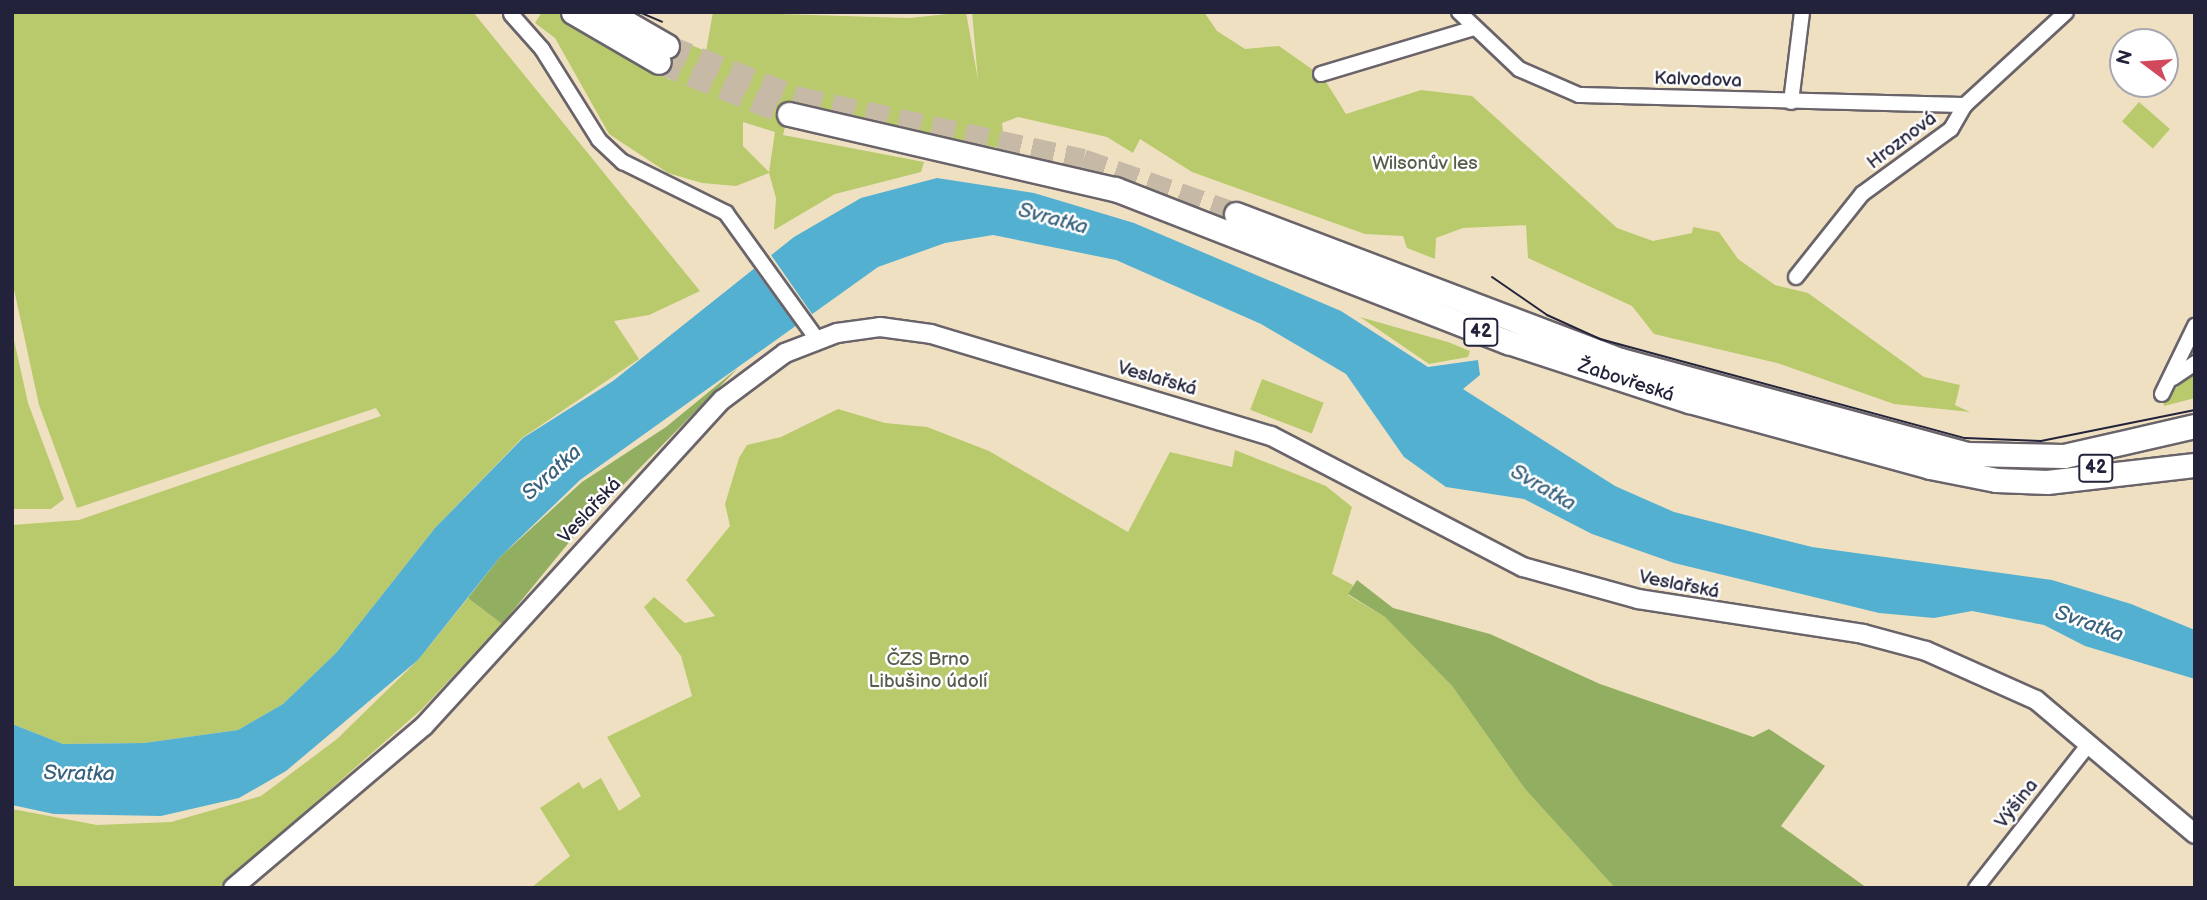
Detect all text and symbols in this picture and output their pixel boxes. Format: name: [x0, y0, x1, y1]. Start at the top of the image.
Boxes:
north arrow: [2109, 28, 2179, 98]
text: N: [2112, 48, 2138, 68]
street label: Kalvodova: [1654, 67, 1742, 93]
street label: Hroznová: [1863, 107, 1941, 175]
park label: Wilsonův les: [1372, 153, 1478, 175]
water label: Svratka: [1015, 198, 1091, 240]
road number: 42: [1462, 318, 1500, 346]
street label: Žabovřeská: [1575, 355, 1677, 407]
street label: Veslařská: [1115, 357, 1199, 401]
water label: Svratka: [517, 440, 587, 506]
road number: 42: [2077, 454, 2115, 482]
water label: Svratka: [1506, 459, 1580, 517]
street label: Veslařská: [554, 473, 626, 549]
street label: Veslařská: [1637, 566, 1721, 604]
water label: Svratka: [2051, 600, 2127, 648]
park label: ČZS Brno Libušino údolí: [869, 649, 987, 693]
water label: Svratka: [43, 761, 115, 787]
street label: Výšina: [1991, 775, 2043, 833]

